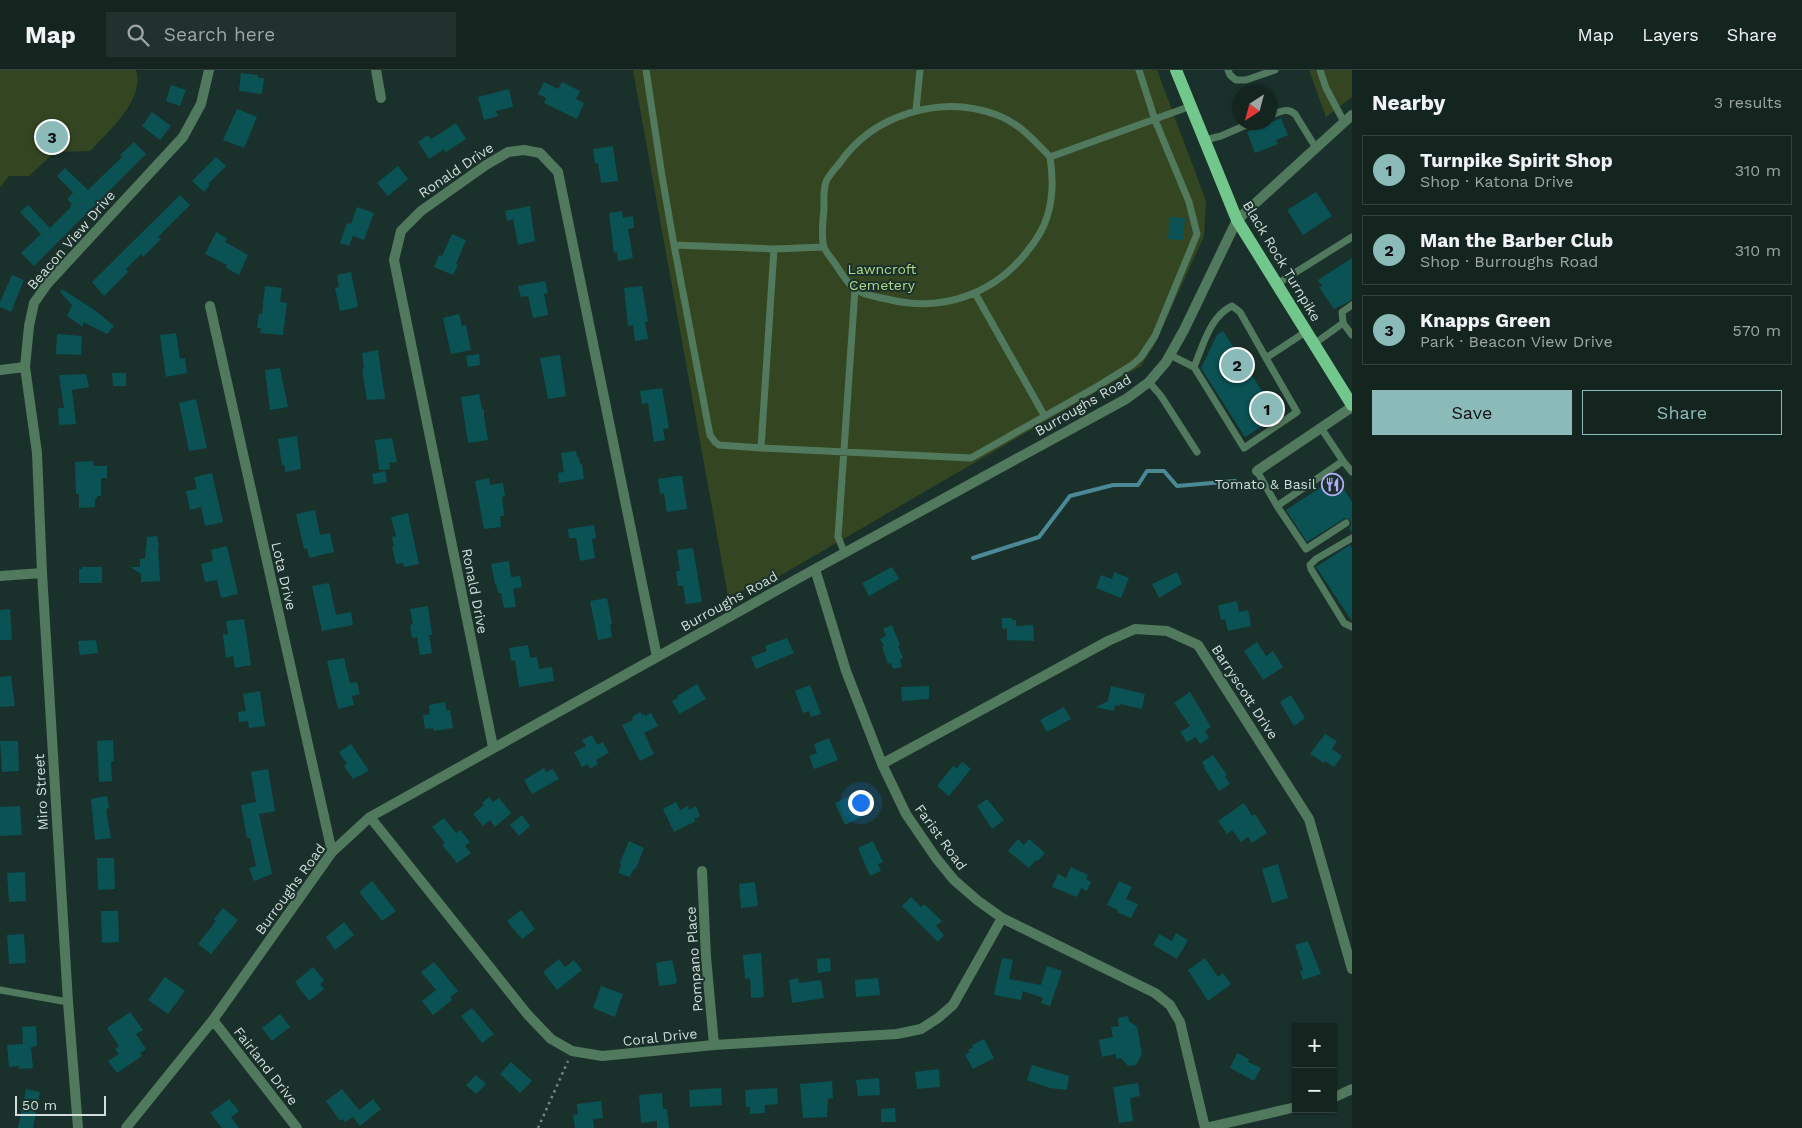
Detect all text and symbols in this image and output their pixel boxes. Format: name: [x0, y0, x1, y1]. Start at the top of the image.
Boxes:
search box: [106, 12, 456, 57]
text: Map: [25, 21, 76, 49]
icon: search: [124, 21, 152, 49]
text: Search here: [164, 23, 275, 46]
text: Map: [1577, 24, 1614, 45]
text: Layers: [1642, 24, 1699, 45]
text: Share: [1727, 24, 1777, 45]
north arrow: [1232, 85, 1277, 130]
text: Nearby: [1372, 90, 1445, 115]
text: 3 results: [1714, 93, 1782, 112]
pin: 3: [36, 118, 68, 156]
street label: Ronald Drive: [416, 139, 496, 201]
text: Turnpike Spirit Shop: [1420, 149, 1613, 172]
text: 1: [1386, 161, 1392, 180]
text: 310 m: [1735, 161, 1781, 180]
text: Shop · Katona Drive: [1420, 172, 1573, 191]
street label: Beacon View Drive: [24, 187, 118, 293]
street label: Black Rock Turnpike: [1240, 198, 1324, 324]
text: Man the Barber Club: [1420, 229, 1613, 252]
text: 2: [1384, 241, 1394, 260]
text: 310 m: [1735, 241, 1781, 260]
text: Shop · Burroughs Road: [1420, 252, 1598, 271]
park label: Lawncroft Cemetery: [848, 261, 917, 293]
text: Knapps Green: [1420, 309, 1551, 332]
text: 3: [1384, 321, 1394, 340]
text: 570 m: [1732, 321, 1781, 340]
text: Park · Beacon View Drive: [1420, 332, 1613, 351]
pin: 2: [1221, 346, 1253, 384]
street label: Burroughs Road: [1032, 371, 1134, 439]
pin: 1: [1251, 390, 1283, 428]
button: Save: [1372, 390, 1572, 435]
button: Share: [1582, 390, 1782, 435]
restaurant icon: Tomato & Basil: [1320, 472, 1344, 496]
place label: Tomato & Basil: [1215, 476, 1317, 492]
street label: Lota Drive: [268, 540, 300, 612]
street label: Ronald Drive: [459, 547, 491, 635]
street label: Burroughs Road: [678, 568, 780, 634]
street label: Barryscott Drive: [1208, 642, 1282, 742]
street label: Miro Street: [31, 753, 51, 831]
your location: [848, 790, 874, 816]
street label: Farist Road: [912, 801, 970, 873]
street label: Burroughs Road: [252, 840, 328, 938]
street label: Pompano Place: [682, 906, 706, 1012]
map controls: [1292, 1023, 1337, 1113]
button: +: [1292, 1023, 1337, 1068]
street label: Fairland Drive: [231, 1024, 301, 1108]
street label: Coral Drive: [622, 1025, 698, 1049]
button: −: [1292, 1068, 1337, 1113]
scale bar: [15, 1093, 106, 1116]
text: 50 m: [22, 1097, 57, 1113]

